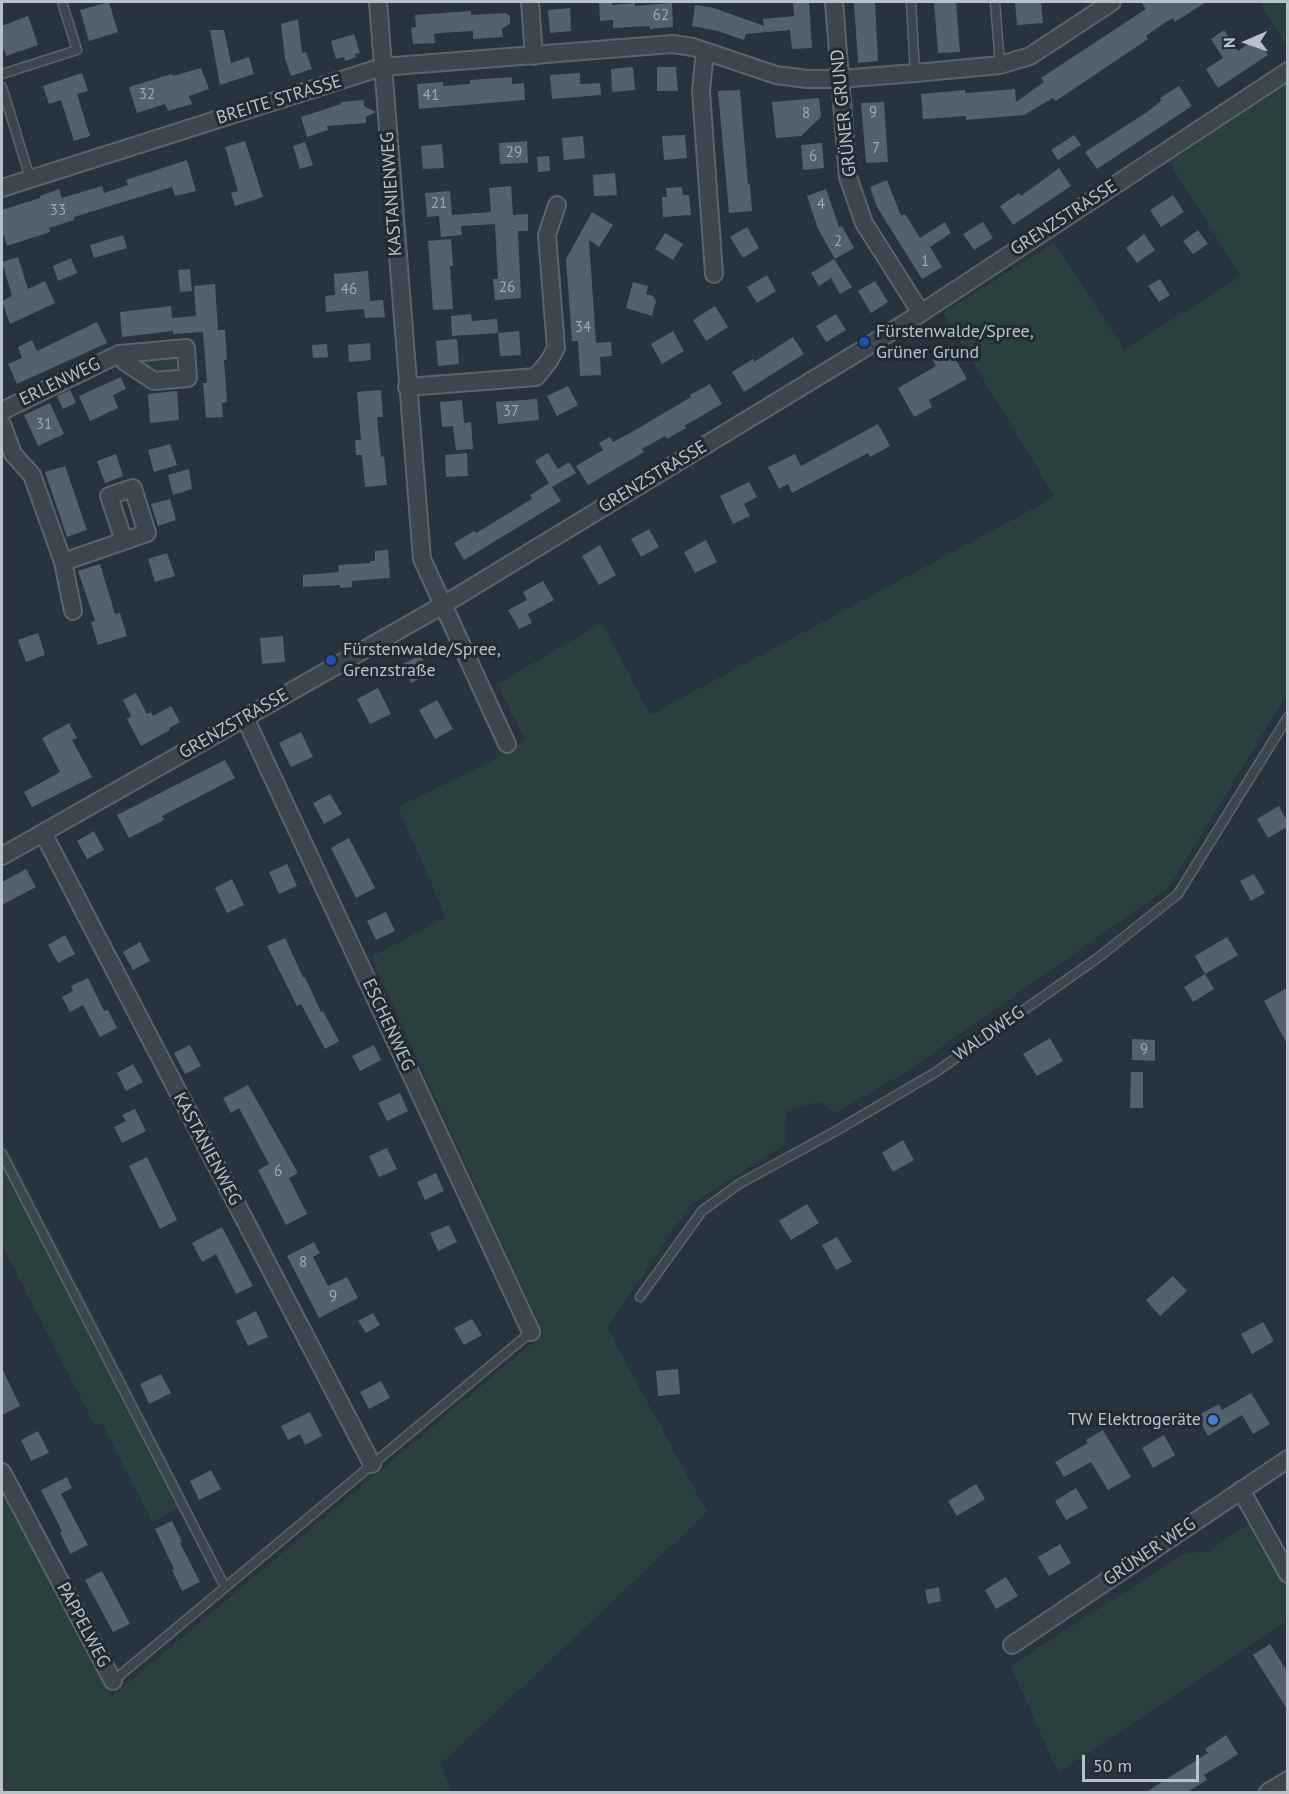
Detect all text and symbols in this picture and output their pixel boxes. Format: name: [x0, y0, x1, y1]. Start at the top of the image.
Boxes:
house number: 62: [653, 7, 669, 25]
north arrow: [1217, 12, 1277, 72]
text: N: [1219, 37, 1239, 48]
street label: GRÜNER GRUND: [827, 48, 861, 178]
street label: BREITE STRASSE: [214, 71, 344, 129]
house number: 32: [139, 86, 155, 104]
house number: 41: [423, 87, 439, 105]
house number: 9: [869, 104, 877, 122]
house number: 8: [802, 105, 810, 123]
street label: KASTANIENWEG: [377, 131, 407, 257]
house number: 7: [872, 140, 880, 158]
house number: 29: [506, 144, 522, 162]
house number: 6: [809, 148, 817, 166]
street label: GRENZSTRASSE: [1007, 176, 1121, 260]
house number: 21: [431, 195, 447, 213]
house number: 4: [817, 196, 825, 214]
house number: 33: [50, 202, 66, 220]
house number: 2: [834, 233, 842, 251]
house number: 1: [921, 253, 929, 271]
house number: 26: [499, 279, 515, 297]
house number: 46: [341, 281, 357, 299]
house number: 34: [575, 319, 591, 337]
place label: Fürstenwalde/Spree, Grüner Grund: [876, 321, 1034, 364]
marker: Fürstenwalde/Spree, Grüner Grund: [857, 335, 871, 349]
street label: ERLENWEG: [16, 353, 104, 411]
house number: 37: [503, 403, 519, 421]
house number: 31: [36, 416, 52, 434]
street label: GRENZSTRASSE: [595, 436, 711, 518]
place label: Fürstenwalde/Spree, Grenzstraße: [343, 639, 501, 682]
marker: Fürstenwalde/Spree, Grenzstraße: [324, 653, 338, 667]
street label: GRENZSTRASSE: [176, 684, 292, 764]
street label: ESCHENWEG: [357, 976, 419, 1074]
street label: WALDWEG: [950, 1002, 1028, 1066]
house number: 9: [1140, 1041, 1148, 1059]
street label: KASTANIENWEG: [168, 1089, 246, 1209]
house number: 6: [274, 1163, 282, 1181]
house number: 8: [299, 1254, 307, 1272]
house number: 9: [329, 1288, 337, 1306]
place label: TW Elektrogeräte: [1068, 1409, 1201, 1431]
marker: TW Elektrogeräte: [1206, 1413, 1220, 1427]
street label: GRÜNER WEG: [1100, 1513, 1200, 1591]
street label: PAPPELWEG: [52, 1579, 114, 1671]
scale bar: [1085, 1743, 1202, 1781]
text: 50 m: [1093, 1754, 1132, 1777]

